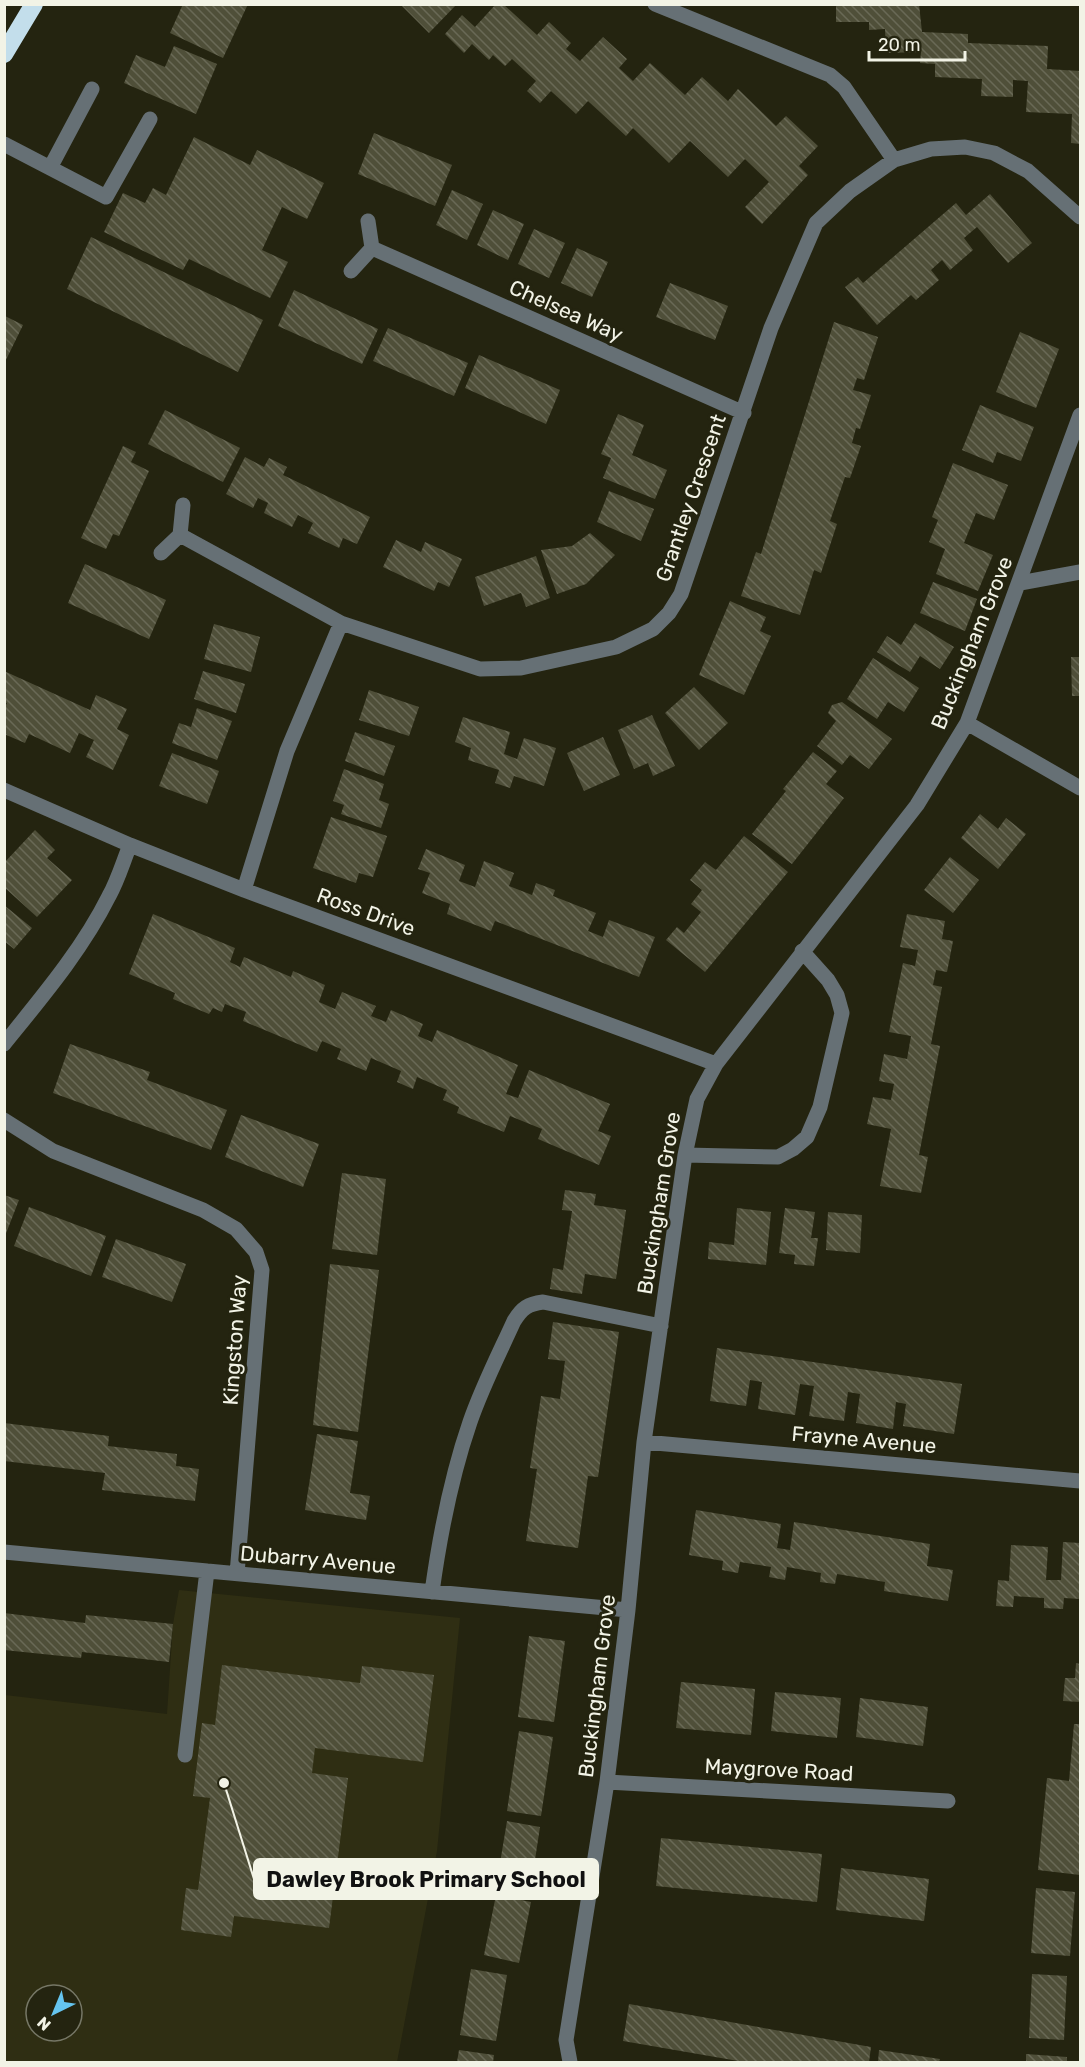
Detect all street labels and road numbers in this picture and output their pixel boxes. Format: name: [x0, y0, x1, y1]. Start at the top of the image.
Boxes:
street label: Chelsea Way: [505, 274, 627, 347]
street label: Grantley Crescent: [650, 411, 731, 585]
street label: Buckingham Grove: [925, 553, 1018, 733]
street label: Ross Drive: [314, 882, 419, 941]
street label: Buckingham Grove: [632, 1110, 685, 1296]
street label: Kingston Way: [217, 1273, 252, 1406]
street label: Frayne Avenue: [791, 1421, 938, 1458]
street label: Dubarry Avenue: [239, 1540, 397, 1579]
street label: Buckingham Grove: [573, 1593, 620, 1779]
street label: Maygrove Road: [704, 1753, 854, 1786]

